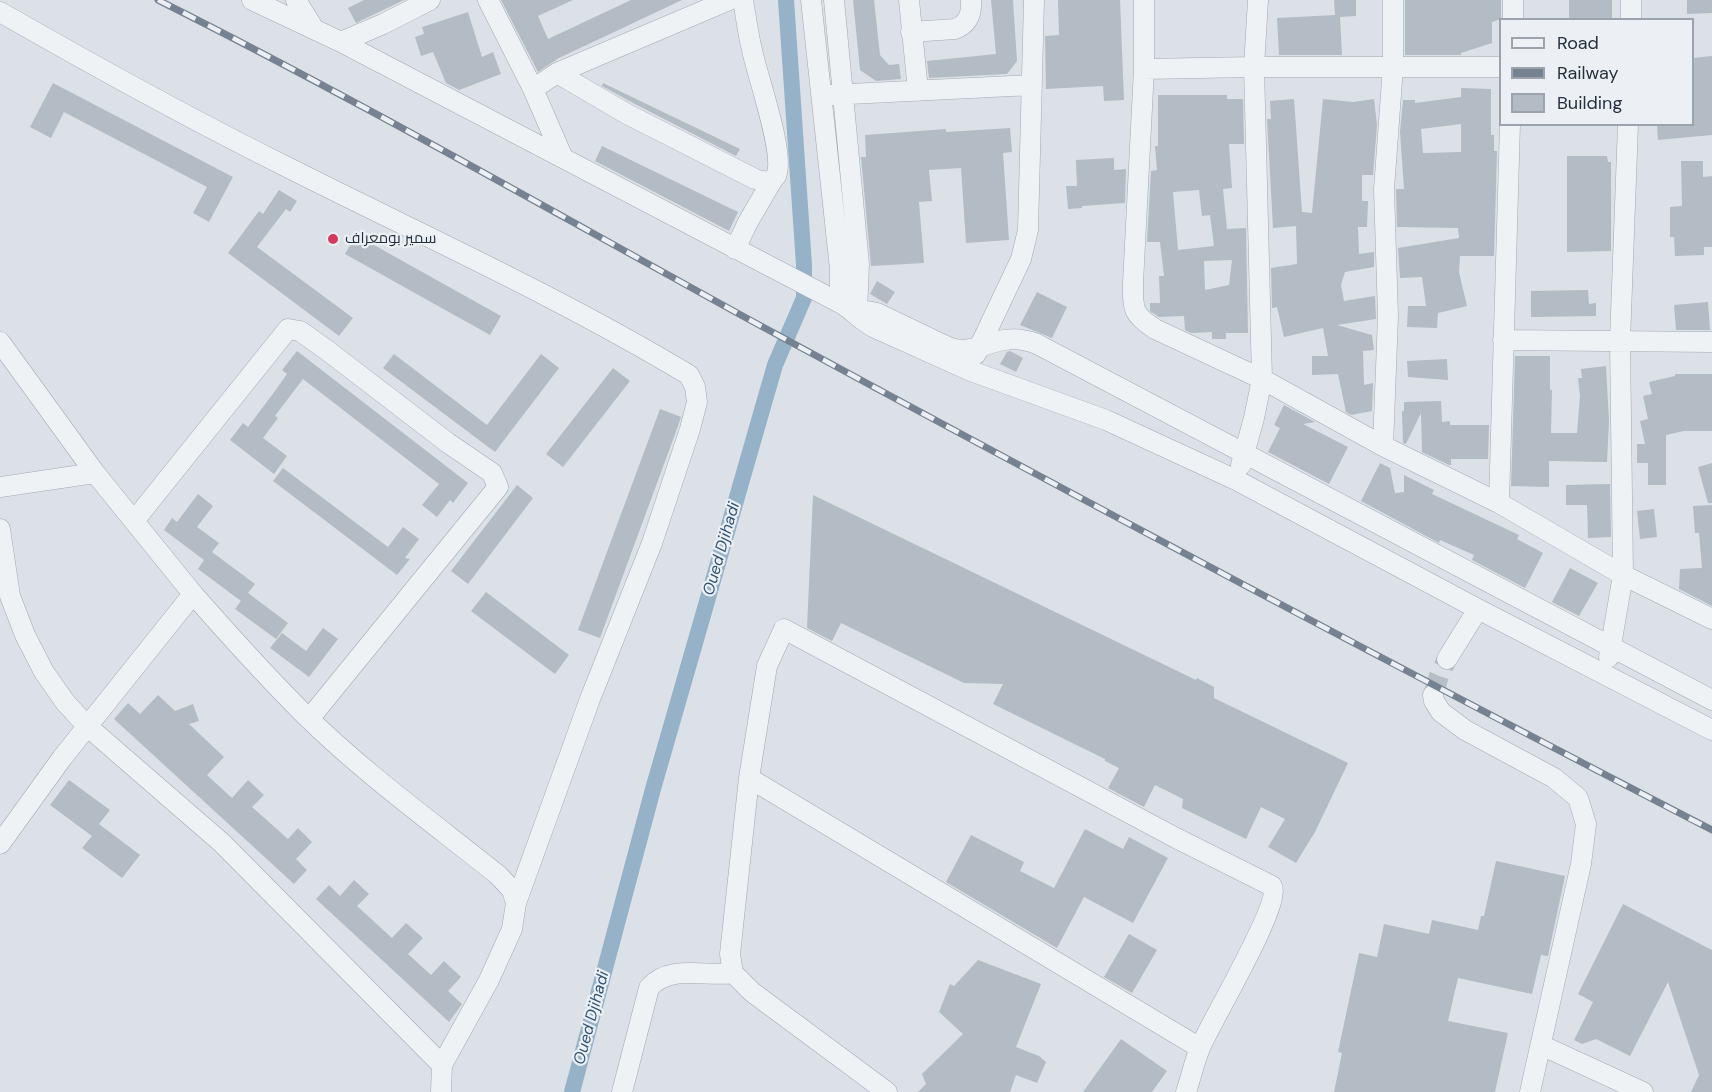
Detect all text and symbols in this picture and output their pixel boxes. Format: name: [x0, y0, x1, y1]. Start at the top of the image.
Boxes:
legend: [1499, 18, 1694, 126]
text: Road: [1557, 31, 1599, 55]
text: Railway: [1557, 61, 1619, 85]
text: Building: [1557, 91, 1622, 115]
place label: سمير بومعراف: [345, 230, 436, 248]
marker: سمير بومعراف: [326, 232, 340, 246]
water label: Oued Djihadi: [700, 500, 744, 598]
water label: Oued Djihadi: [570, 969, 614, 1067]

